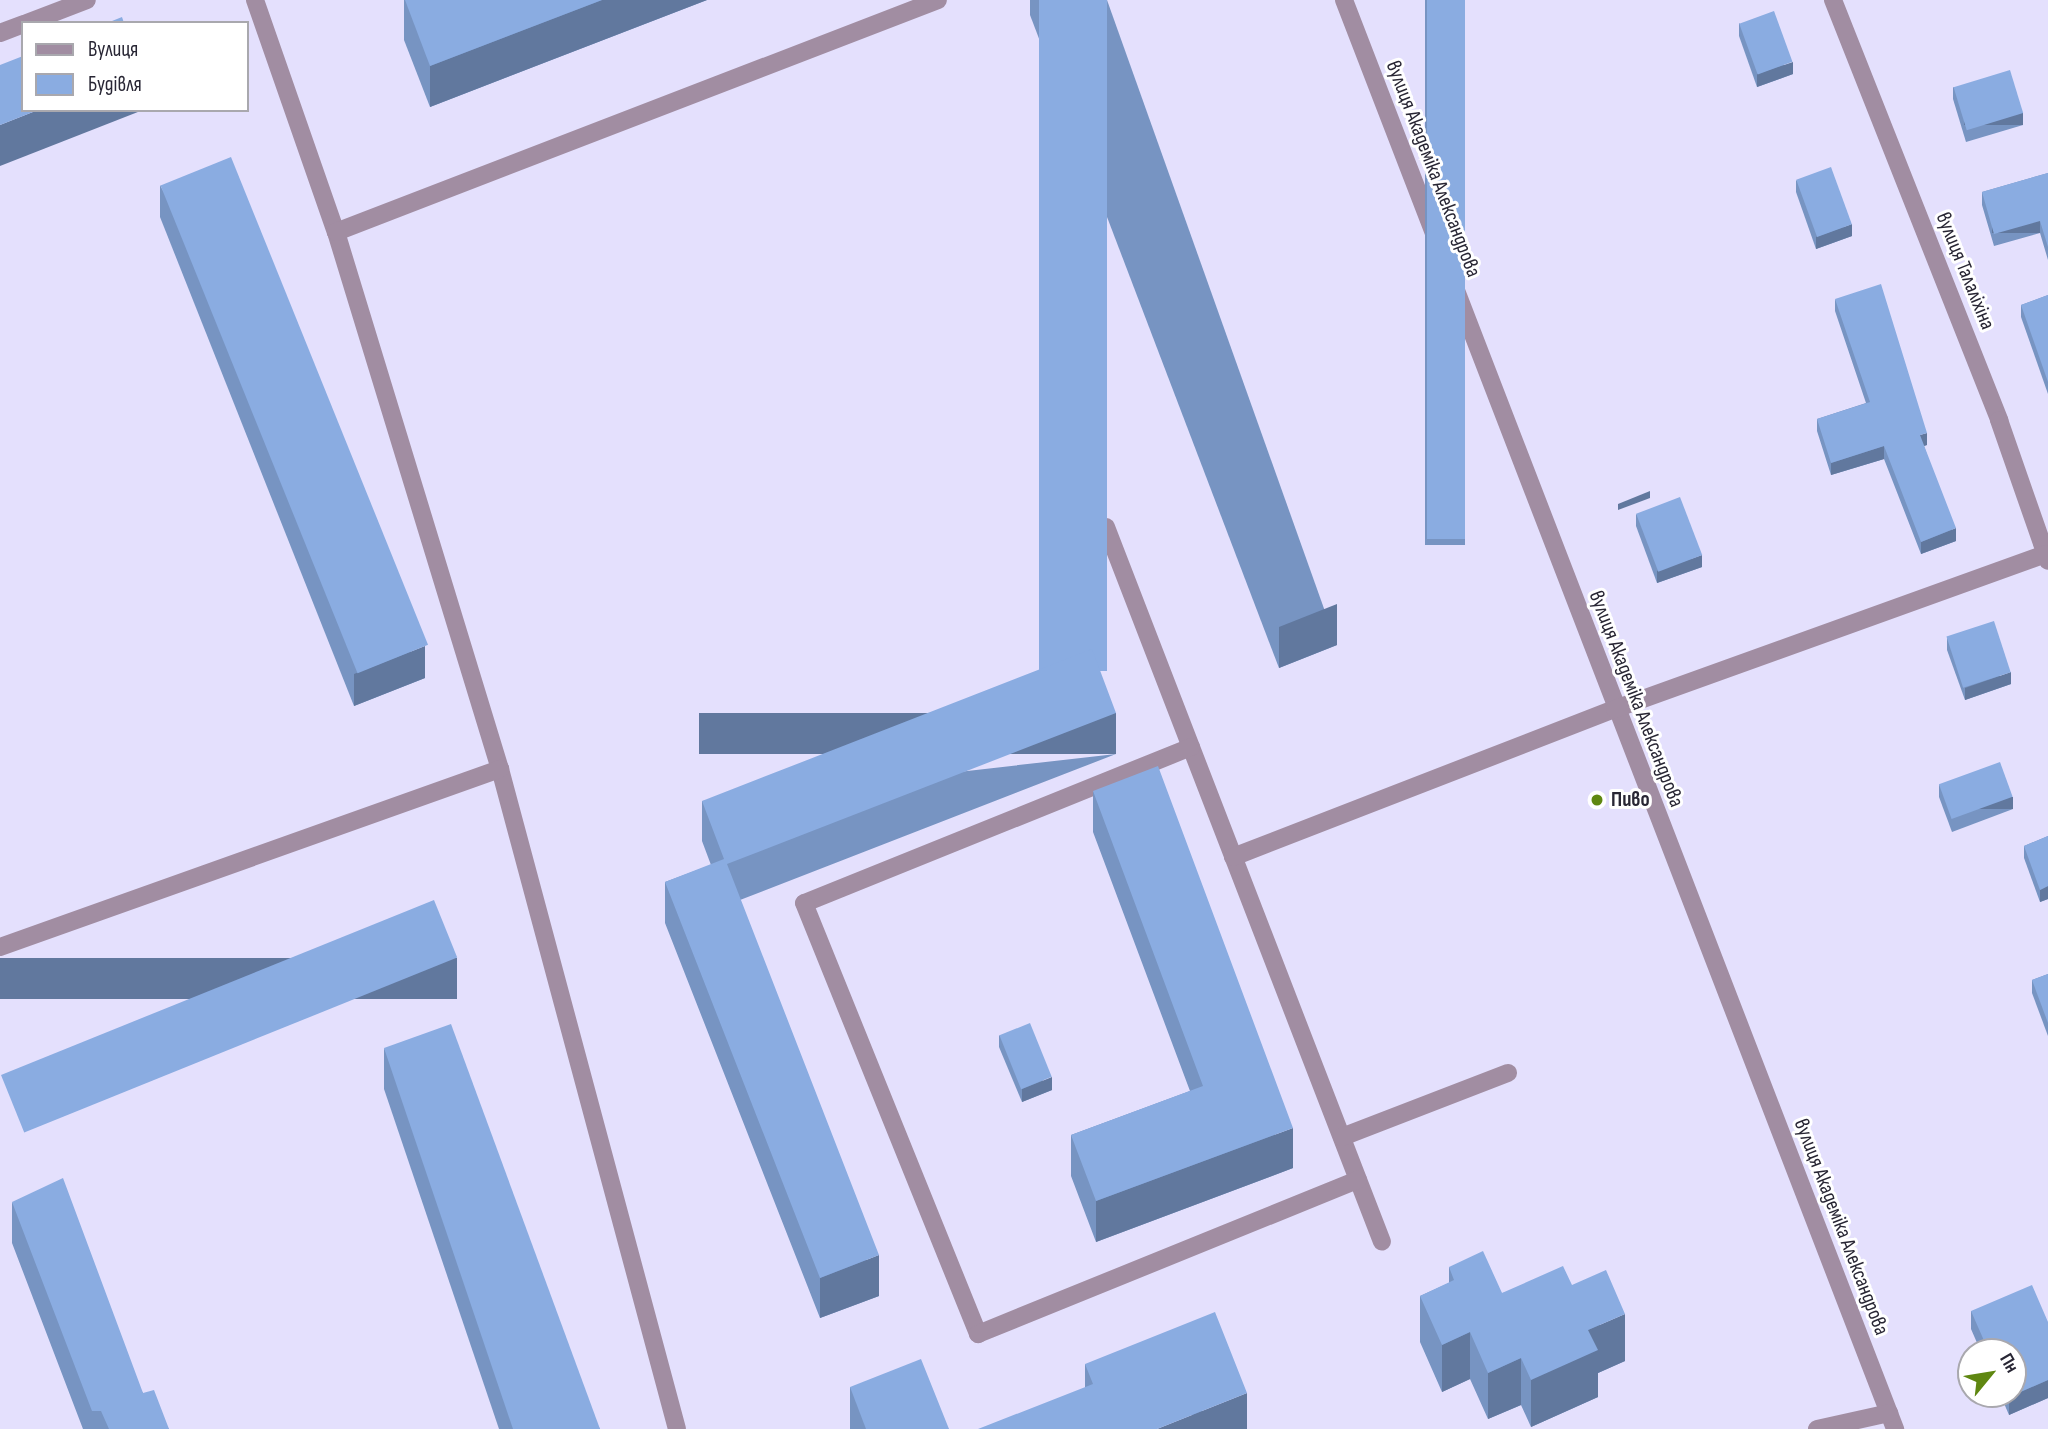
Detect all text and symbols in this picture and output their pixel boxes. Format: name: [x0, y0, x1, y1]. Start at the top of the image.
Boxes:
legend: [21, 21, 248, 112]
text: Вулиця: [88, 37, 138, 62]
street label: вулиця Академіка Александрова: [1380, 57, 1486, 281]
text: Будівля: [88, 72, 142, 97]
street label: вулиця Талаліхіна: [1930, 209, 2000, 333]
street label: вулиця Академіка Александрова: [1583, 587, 1689, 811]
place label: Пиво: [1611, 787, 1650, 813]
marker: Пиво: [1589, 792, 1605, 808]
street label: вулиця Академіка Александрова: [1788, 1115, 1894, 1339]
north arrow: [1957, 1338, 2027, 1408]
text: Пн: [1994, 1350, 2023, 1377]

